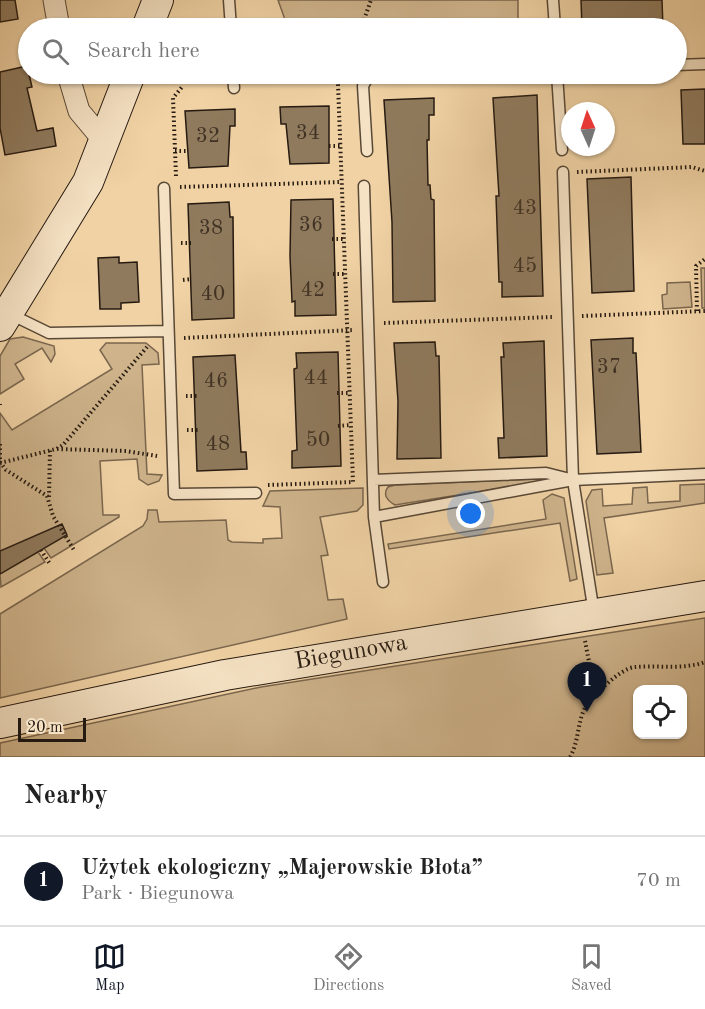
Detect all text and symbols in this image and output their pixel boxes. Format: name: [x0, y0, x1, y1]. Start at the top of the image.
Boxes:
search box: [18, 18, 687, 84]
icon: search: [39, 35, 72, 68]
text: Search here: [87, 40, 200, 62]
north arrow: [561, 102, 615, 156]
house number: 34: [296, 123, 320, 144]
house number: 32: [196, 126, 220, 147]
house number: 43: [513, 198, 537, 219]
house number: 36: [299, 215, 323, 236]
house number: 38: [199, 218, 223, 239]
house number: 45: [513, 256, 537, 277]
house number: 42: [301, 280, 325, 301]
house number: 40: [201, 284, 225, 305]
house number: 37: [597, 357, 621, 378]
house number: 44: [304, 368, 328, 389]
house number: 46: [204, 371, 228, 392]
house number: 50: [306, 430, 330, 451]
house number: 48: [206, 434, 230, 455]
your location: [456, 499, 485, 528]
street label: Biegunowa: [293, 631, 409, 675]
pin: 1: [568, 662, 606, 712]
map controls: [633, 685, 687, 739]
button: locate: [633, 685, 687, 739]
scale bar: [18, 715, 86, 742]
text: 20 m: [27, 720, 63, 736]
text: Nearby: [24, 783, 108, 809]
text: Użytek ekologiczny „Majerowskie Błota”: [81, 857, 483, 879]
text: 1: [38, 871, 49, 891]
text: 70 m: [636, 871, 681, 891]
text: Park · Biegunowa: [81, 884, 234, 904]
tab: Map: [93, 940, 126, 996]
tab: Directions: [313, 940, 384, 996]
tab: Saved: [571, 940, 612, 996]

